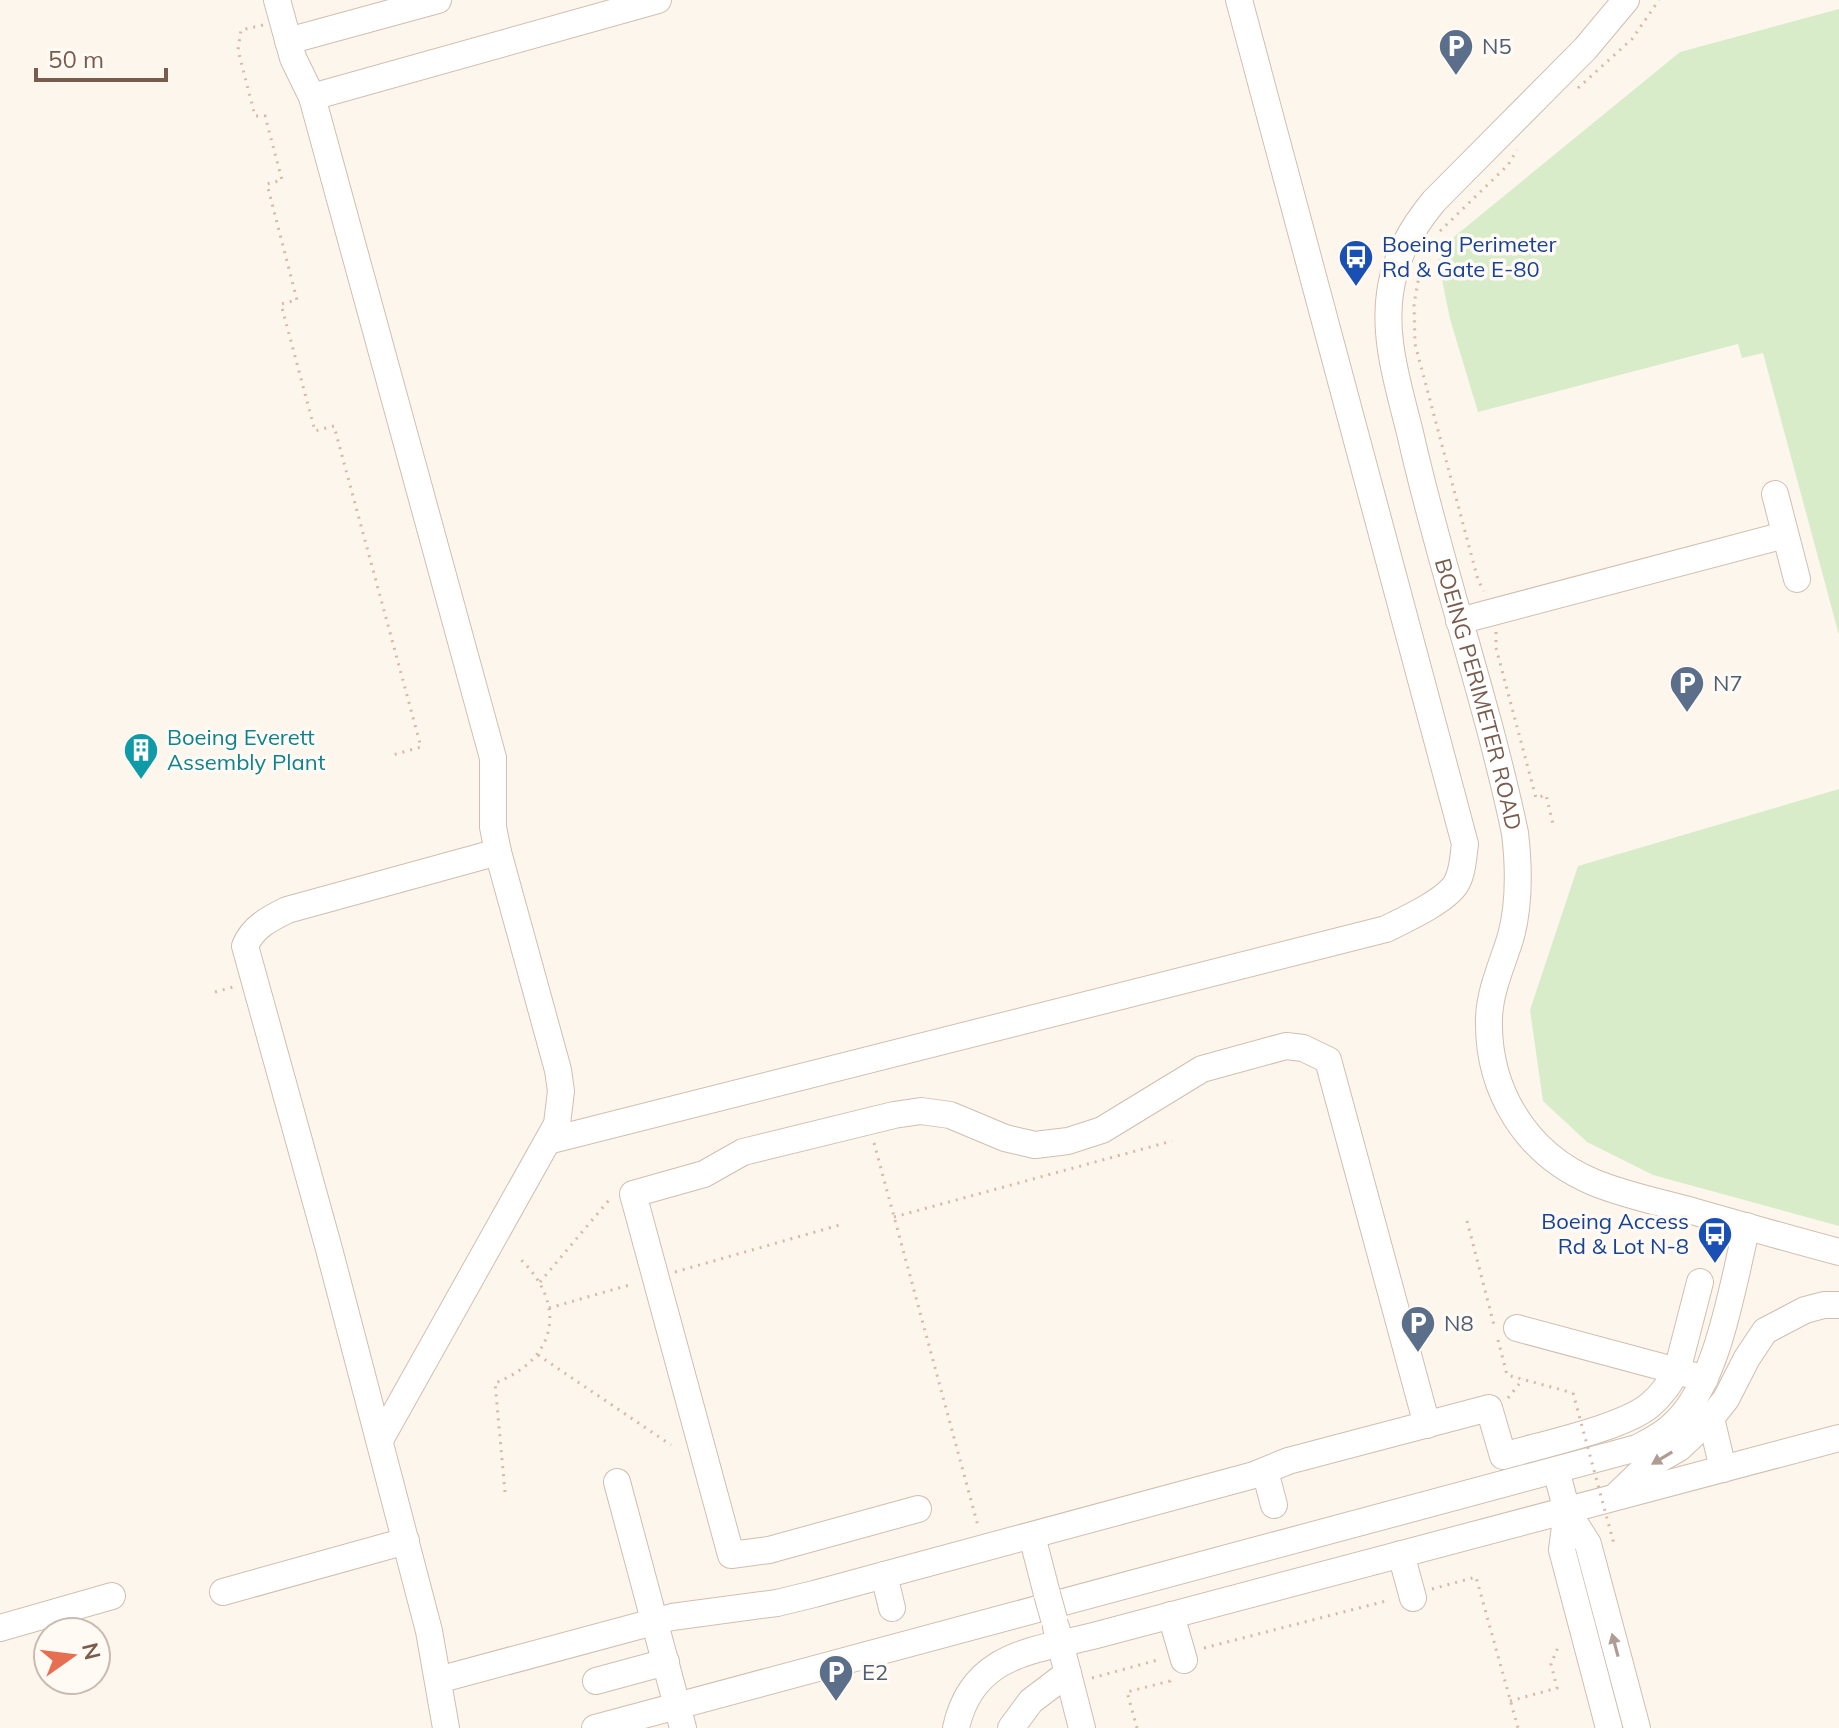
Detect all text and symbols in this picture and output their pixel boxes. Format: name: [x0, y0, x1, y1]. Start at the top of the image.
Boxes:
parking icon: N5: [1437, 27, 1475, 77]
scale bar: [36, 32, 166, 82]
place label: N5: [1482, 32, 1512, 60]
text: 50 m: [48, 44, 104, 74]
place label: Boeing Perimeter Rd & Gate E-80: [1382, 230, 1556, 283]
bus stop icon: Boeing Perimeter Rd & Gate E-80: [1337, 238, 1375, 288]
street label: BOEING PERIMETER ROAD: [1429, 555, 1528, 833]
parking icon: N7: [1668, 664, 1706, 714]
place label: N7: [1713, 669, 1743, 697]
place label: Boeing Everett Assembly Plant: [167, 723, 326, 776]
building icon: Boeing Everett Assembly Plant: [122, 731, 160, 781]
place label: Boeing Access Rd & Lot N-8: [1541, 1207, 1689, 1260]
bus stop icon: Boeing Access Rd & Lot N-8: [1696, 1215, 1734, 1265]
parking icon: N8: [1399, 1304, 1437, 1354]
place label: N8: [1444, 1309, 1474, 1337]
one-way arrow: [1651, 1451, 1673, 1465]
north arrow: [32, 1616, 112, 1696]
one-way arrow: [1608, 1632, 1620, 1657]
text: N: [76, 1640, 107, 1663]
parking icon: E2: [817, 1653, 855, 1703]
place label: E2: [862, 1658, 888, 1686]

